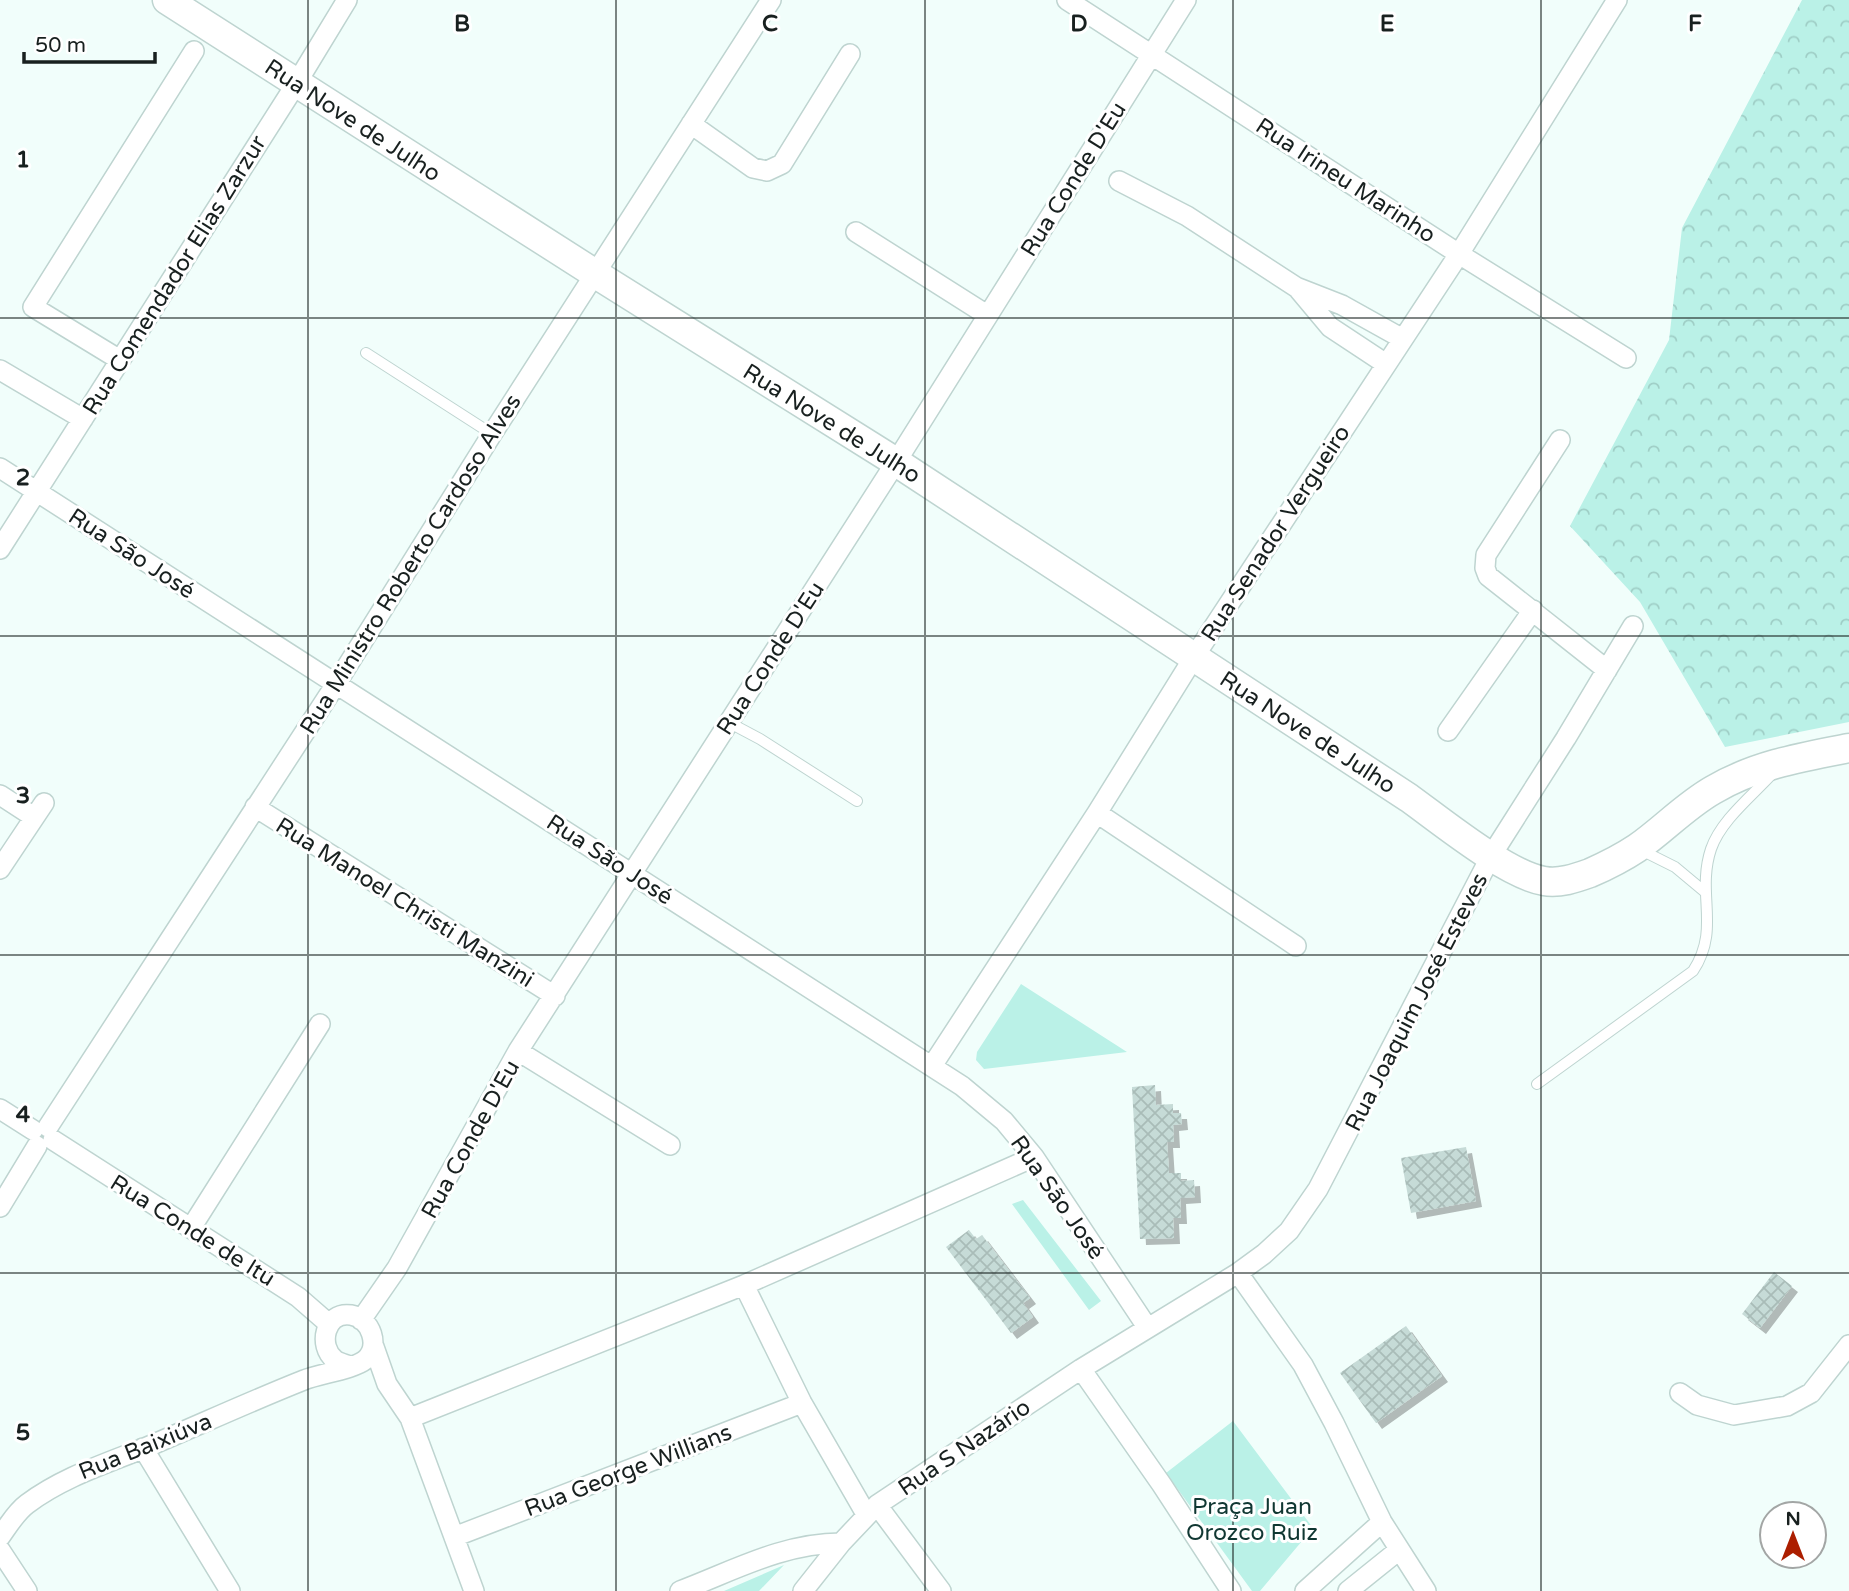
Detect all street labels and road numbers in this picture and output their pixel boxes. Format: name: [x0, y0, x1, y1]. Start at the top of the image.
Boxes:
street label: Rua Nove de Julho: [259, 53, 446, 188]
street label: Rua Conde D'Eu: [1015, 97, 1133, 262]
street label: Rua Irineu Marinho: [1250, 112, 1441, 249]
street label: Rua Comendador Elias Zarzur: [77, 130, 273, 421]
street label: Rua Nove de Julho: [737, 358, 925, 490]
street label: Rua Ministro Roberto Cardoso Alves: [294, 389, 528, 740]
street label: Rua Senador Vergueiro: [1195, 420, 1356, 647]
street label: Rua São José: [63, 503, 200, 605]
street label: Rua Conde D'Eu: [711, 577, 831, 740]
street label: Rua Nove de Julho: [1214, 665, 1401, 800]
street label: Rua São José: [541, 809, 678, 911]
street label: Rua Manoel Christi Manzini: [270, 812, 539, 994]
street label: Rua Joaquim José Esteves: [1339, 869, 1494, 1136]
street label: Rua Conde D'Eu: [416, 1055, 526, 1224]
street label: Rua São José: [1004, 1130, 1110, 1265]
street label: Rua Conde de Itu: [105, 1169, 280, 1293]
street label: Rua S Nazário: [893, 1393, 1036, 1502]
street label: Rua Baixiúva: [75, 1408, 216, 1486]
street label: Rua George Willians: [521, 1419, 736, 1523]

